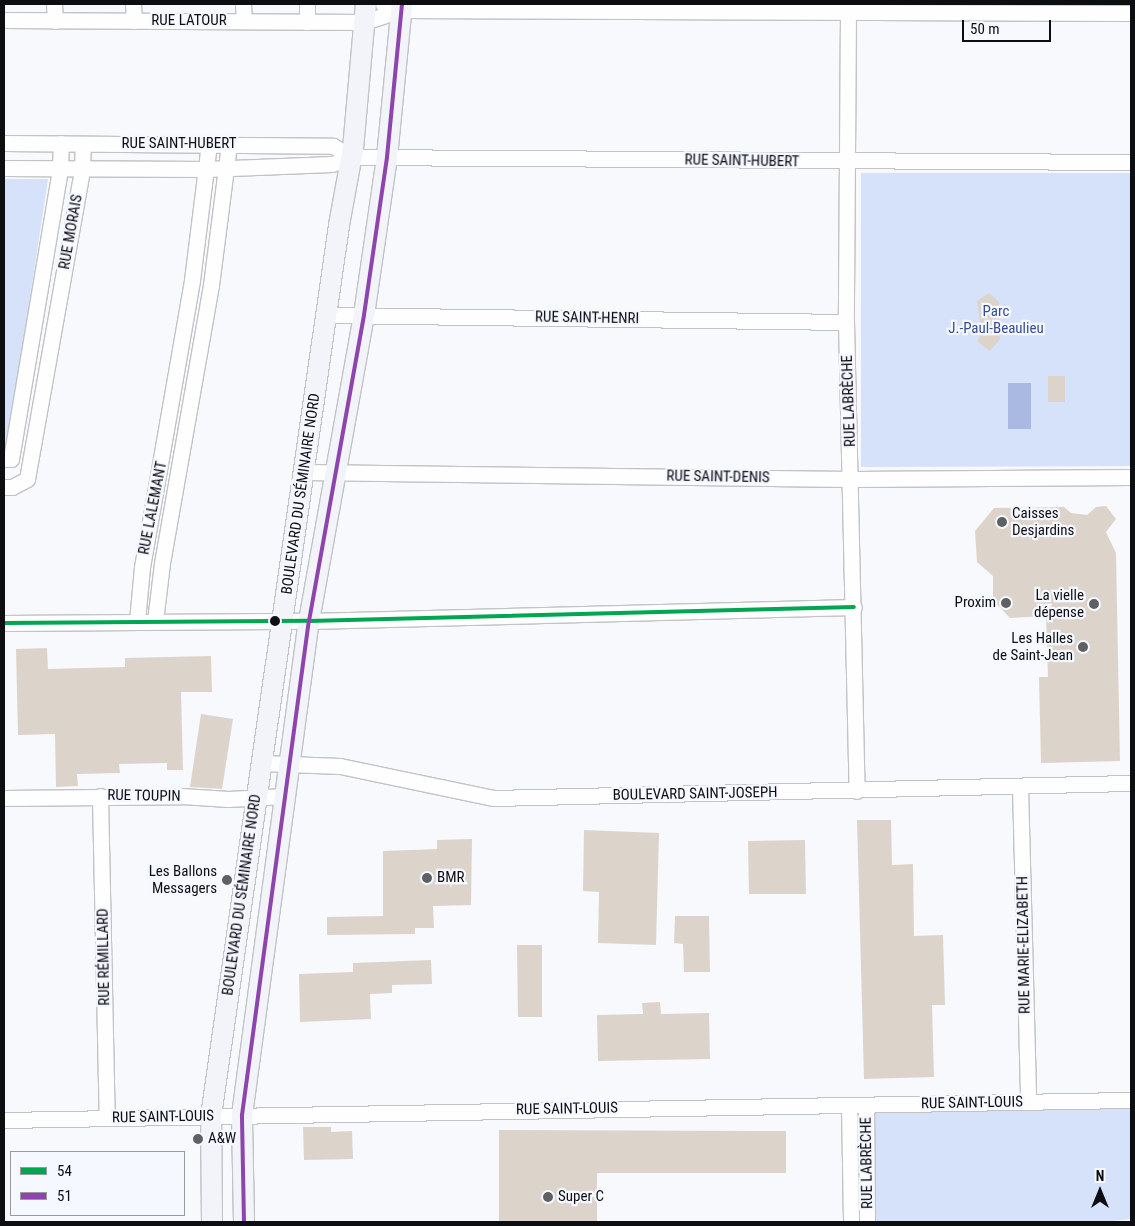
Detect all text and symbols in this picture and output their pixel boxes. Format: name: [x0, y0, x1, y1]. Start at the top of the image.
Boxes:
scale bar: [965, 10, 1054, 42]
street label: RUE LATOUR: [151, 12, 227, 30]
text: 50 m: [970, 20, 1000, 38]
street label: RUE SAINT-HUBERT: [122, 135, 236, 153]
street label: RUE SAINT-HUBERT: [684, 151, 800, 171]
street label: RUE MORAIS: [56, 193, 86, 271]
park label: Parc J.-Paul-Beaulieu: [948, 302, 1044, 337]
street label: RUE SAINT-HENRI: [535, 308, 639, 328]
street label: RUE LABRÈCHE: [838, 355, 860, 447]
street label: BOULEVARD DU SÉMINAIRE NORD: [278, 392, 324, 596]
street label: RUE LALEMANT: [135, 460, 171, 556]
street label: RUE SAINT-DENIS: [666, 467, 770, 487]
place label: Caisses Desjardins: [1012, 504, 1074, 539]
marker: Caisses Desjardins: [996, 516, 1008, 528]
place label: La vielle dépense: [1034, 586, 1084, 621]
place label: Proxim: [955, 594, 996, 612]
marker: Proxim: [1000, 597, 1012, 609]
marker: La vielle dépense: [1088, 598, 1100, 610]
unlabelled marker: [270, 616, 280, 626]
place label: Les Halles de Saint-Jean: [993, 629, 1073, 664]
marker: Les Halles de Saint-Jean: [1077, 641, 1089, 653]
street label: BOULEVARD SAINT-JOSEPH: [612, 784, 778, 804]
street label: RUE TOUPIN: [107, 786, 181, 806]
street label: BOULEVARD DU SÉMINAIRE NORD: [219, 793, 265, 997]
place label: Les Ballons Messagers: [149, 862, 217, 897]
place label: BMR: [437, 869, 464, 887]
marker: BMR: [421, 872, 433, 884]
marker: Les Ballons Messagers: [221, 874, 233, 886]
street label: RUE MARIE-ELIZABETH: [1014, 876, 1034, 1014]
street label: RUE RÉMILLARD: [94, 908, 114, 1006]
street label: RUE SAINT-LOUIS: [921, 1093, 1023, 1113]
street label: RUE SAINT-LOUIS: [516, 1099, 618, 1119]
street label: RUE SAINT-LOUIS: [112, 1107, 214, 1127]
street label: RUE LABRÈCHE: [857, 1117, 877, 1209]
place label: A&W: [208, 1130, 236, 1148]
marker: A&W: [192, 1133, 204, 1145]
legend: [10, 1151, 185, 1216]
text: 54: [57, 1162, 72, 1180]
north arrow: [1075, 1166, 1125, 1216]
text: N: [1096, 1168, 1104, 1184]
text: 51: [57, 1187, 72, 1205]
place label: Super C: [558, 1188, 604, 1206]
marker: Super C: [542, 1191, 554, 1203]

